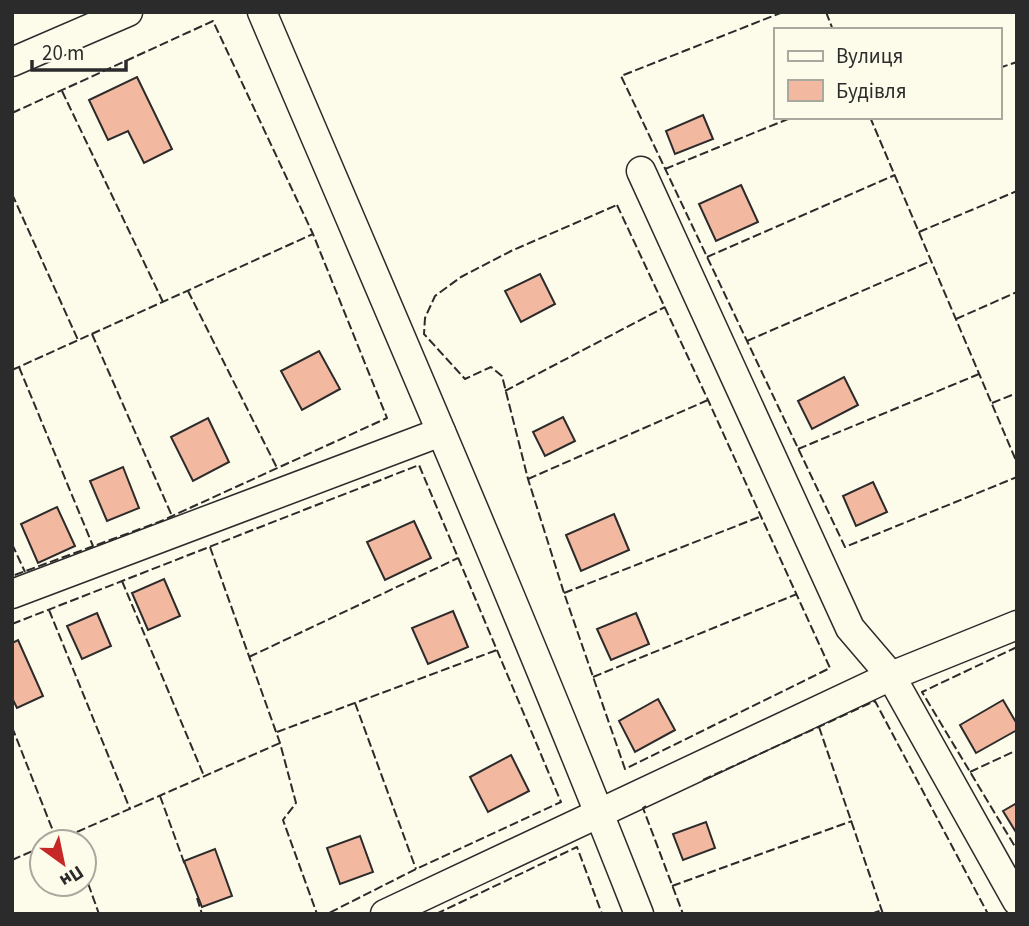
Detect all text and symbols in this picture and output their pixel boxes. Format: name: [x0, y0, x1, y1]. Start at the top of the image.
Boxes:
scale bar: [32, 28, 126, 72]
legend: [774, 28, 1001, 119]
text: 20 m: [42, 38, 84, 68]
text: Вулиця: [836, 41, 903, 71]
text: Будівля: [836, 76, 907, 106]
north arrow: [28, 828, 98, 898]
text: Пн: [54, 858, 89, 894]

